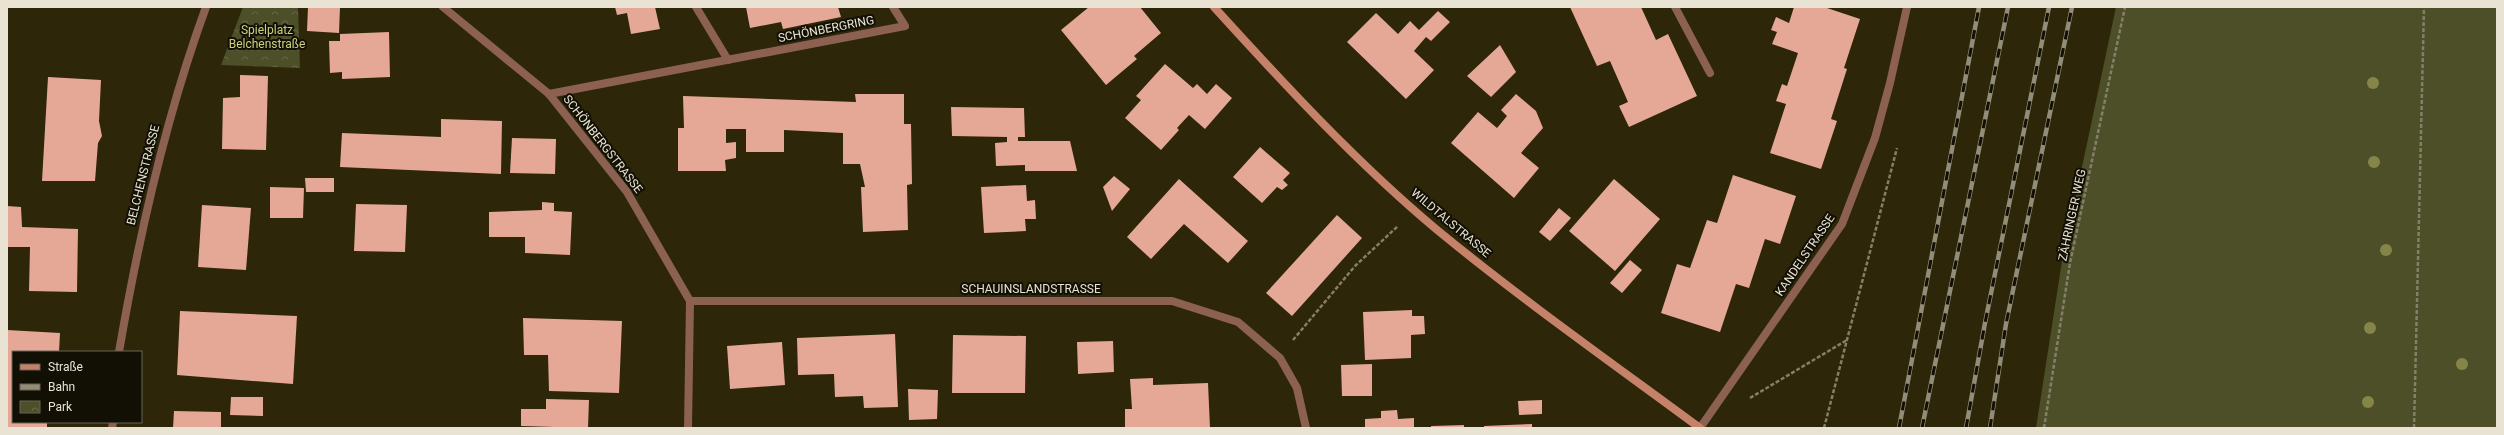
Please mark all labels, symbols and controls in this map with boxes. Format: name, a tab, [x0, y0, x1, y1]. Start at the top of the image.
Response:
street label: SCHÖNBERGRING	[777, 12, 875, 45]
park label: Spielplatz Belchenstraße	[229, 23, 305, 51]
street label: SCHÖNBERGSTRASSE	[560, 91, 647, 196]
street label: BELCHENSTRASSE	[124, 123, 162, 227]
street label: ZÄHRINGER WEG	[2054, 167, 2089, 262]
street label: WILDTALSTRASSE	[1408, 186, 1494, 261]
street label: KANDELSTRASSE	[1772, 211, 1838, 299]
street label: SCHAUINSLANDSTRASSE	[961, 282, 1101, 296]
legend	[12, 351, 142, 423]
text: Straße	[48, 360, 83, 374]
text: Bahn	[48, 380, 75, 394]
text: Park	[48, 400, 73, 414]

